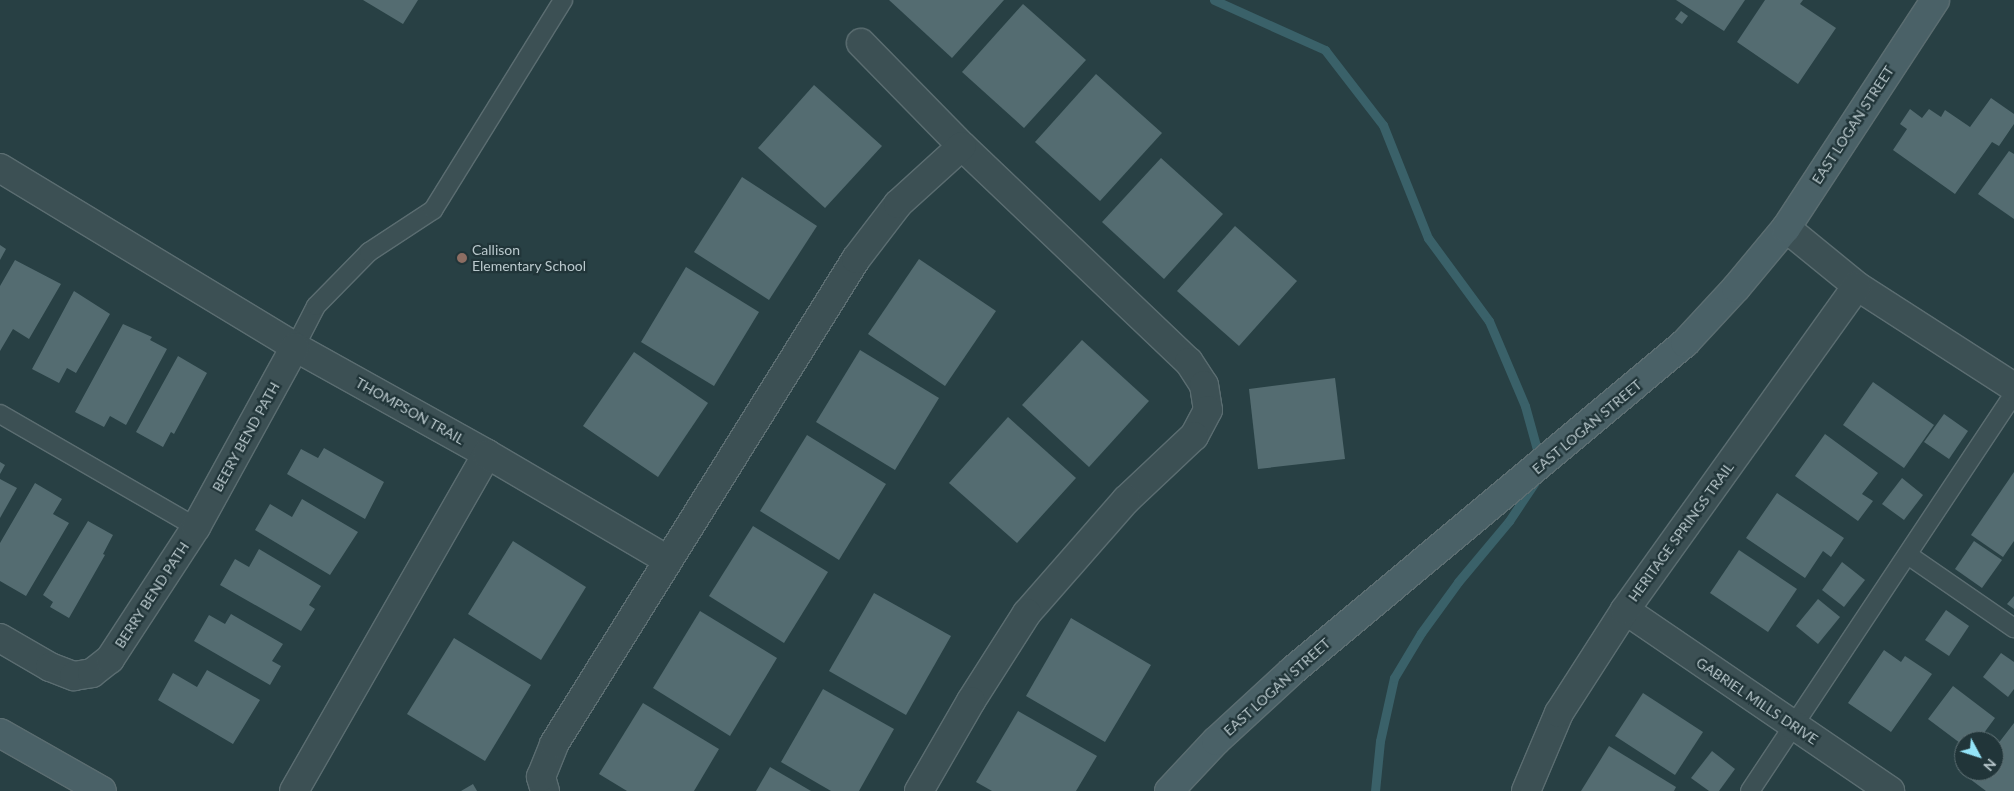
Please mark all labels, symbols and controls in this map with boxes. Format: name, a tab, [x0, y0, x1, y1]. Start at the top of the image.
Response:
street label: EAST LOGAN STREET	[1808, 63, 1898, 187]
place label: Callison Elementary School	[472, 242, 586, 274]
marker: Callison Elementary School	[456, 252, 468, 264]
street label: THOMPSON TRAIL	[352, 374, 468, 448]
street label: EAST LOGAN STREET	[1529, 376, 1645, 478]
street label: BEERY BEND PATH	[209, 379, 283, 495]
street label: HERITAGE SPRINGS TRAIL	[1625, 459, 1737, 605]
street label: BERRY BEND PATH	[111, 539, 193, 651]
street label: EAST LOGAN STREET	[1220, 635, 1334, 739]
street label: GABRIEL MILLS DRIVE	[1693, 654, 1821, 748]
north arrow	[1954, 731, 2004, 781]
text: N	[1980, 756, 2000, 775]

